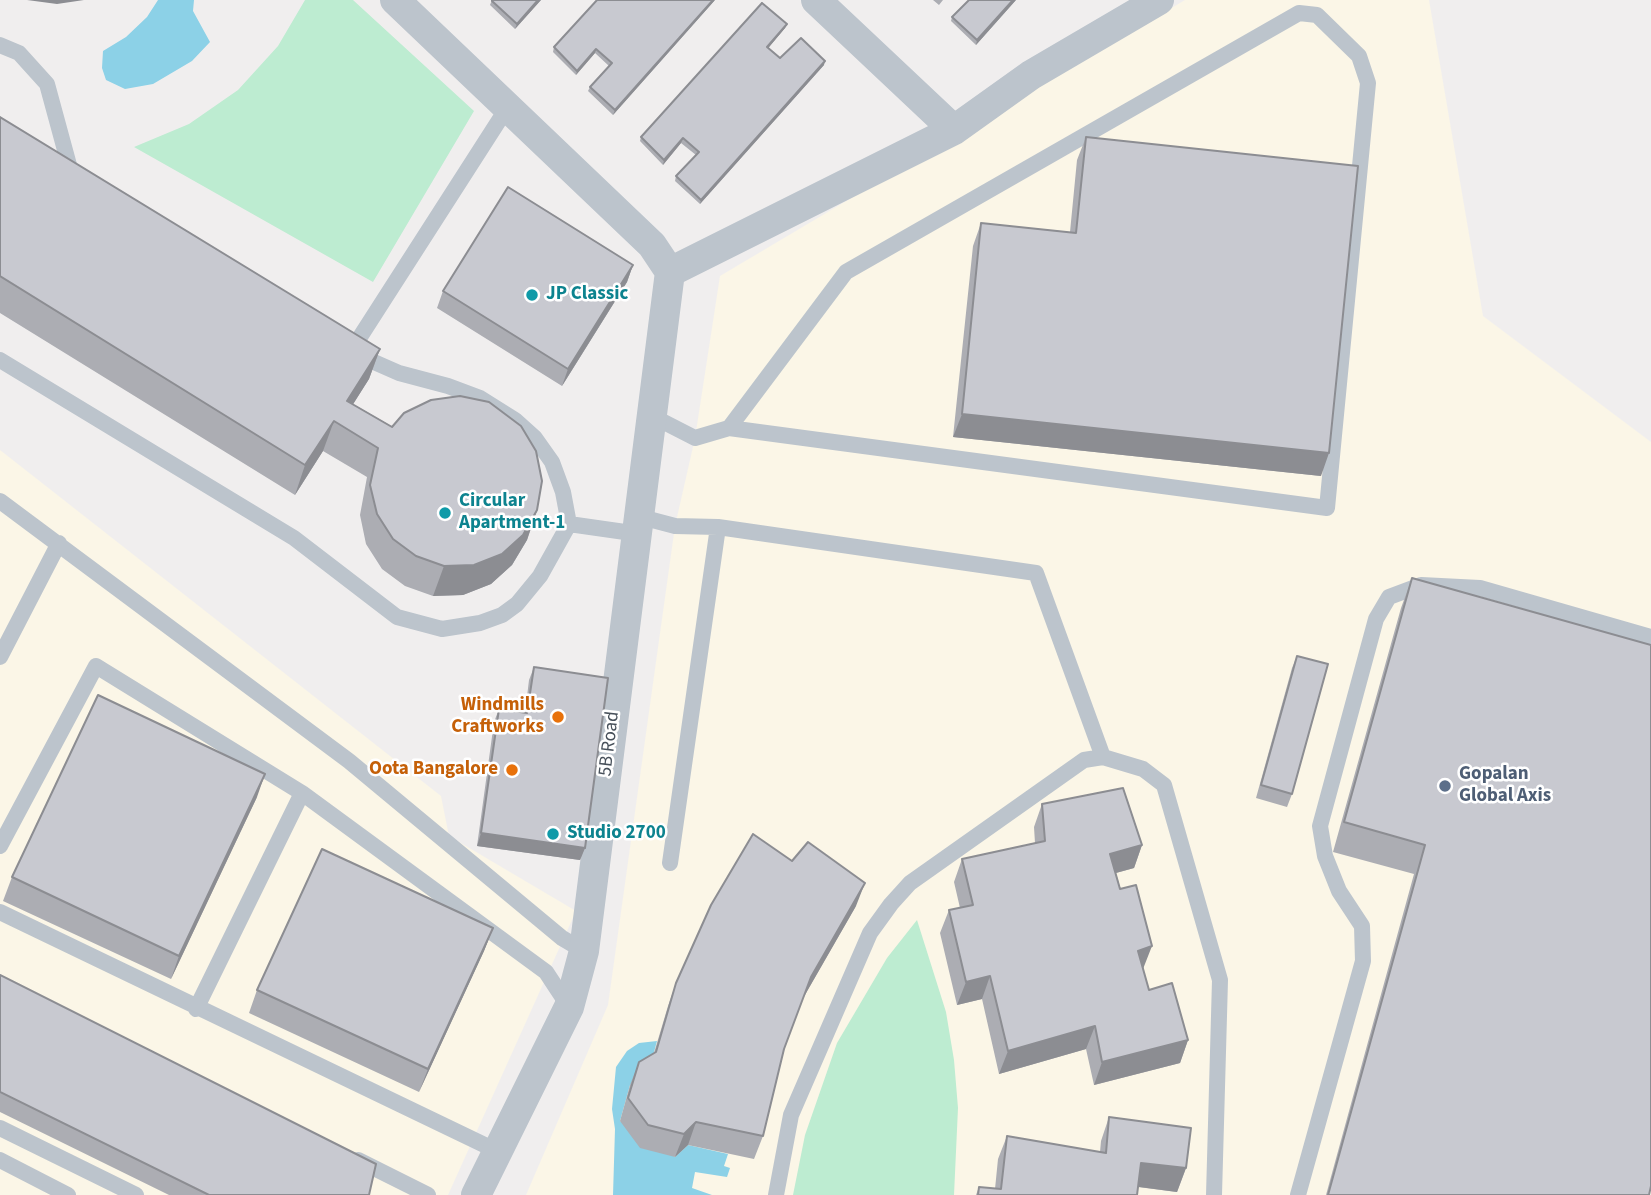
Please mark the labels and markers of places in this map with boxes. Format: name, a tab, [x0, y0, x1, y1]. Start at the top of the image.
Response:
place label: JP Classic	[546, 284, 628, 306]
marker: JP Classic	[524, 287, 540, 303]
place label: Circular Apartment-1	[459, 491, 565, 535]
marker: Circular Apartment-1	[437, 505, 453, 521]
place label: Windmills Craftworks	[451, 695, 544, 739]
marker: Windmills Craftworks	[550, 709, 566, 725]
place label: Oota Bangalore	[369, 759, 498, 781]
marker: Oota Bangalore	[504, 762, 520, 778]
place label: Gopalan Global Axis	[1459, 764, 1551, 808]
marker: Gopalan Global Axis	[1437, 778, 1453, 794]
place label: Studio 2700	[567, 823, 666, 845]
marker: Studio 2700	[545, 826, 561, 842]

